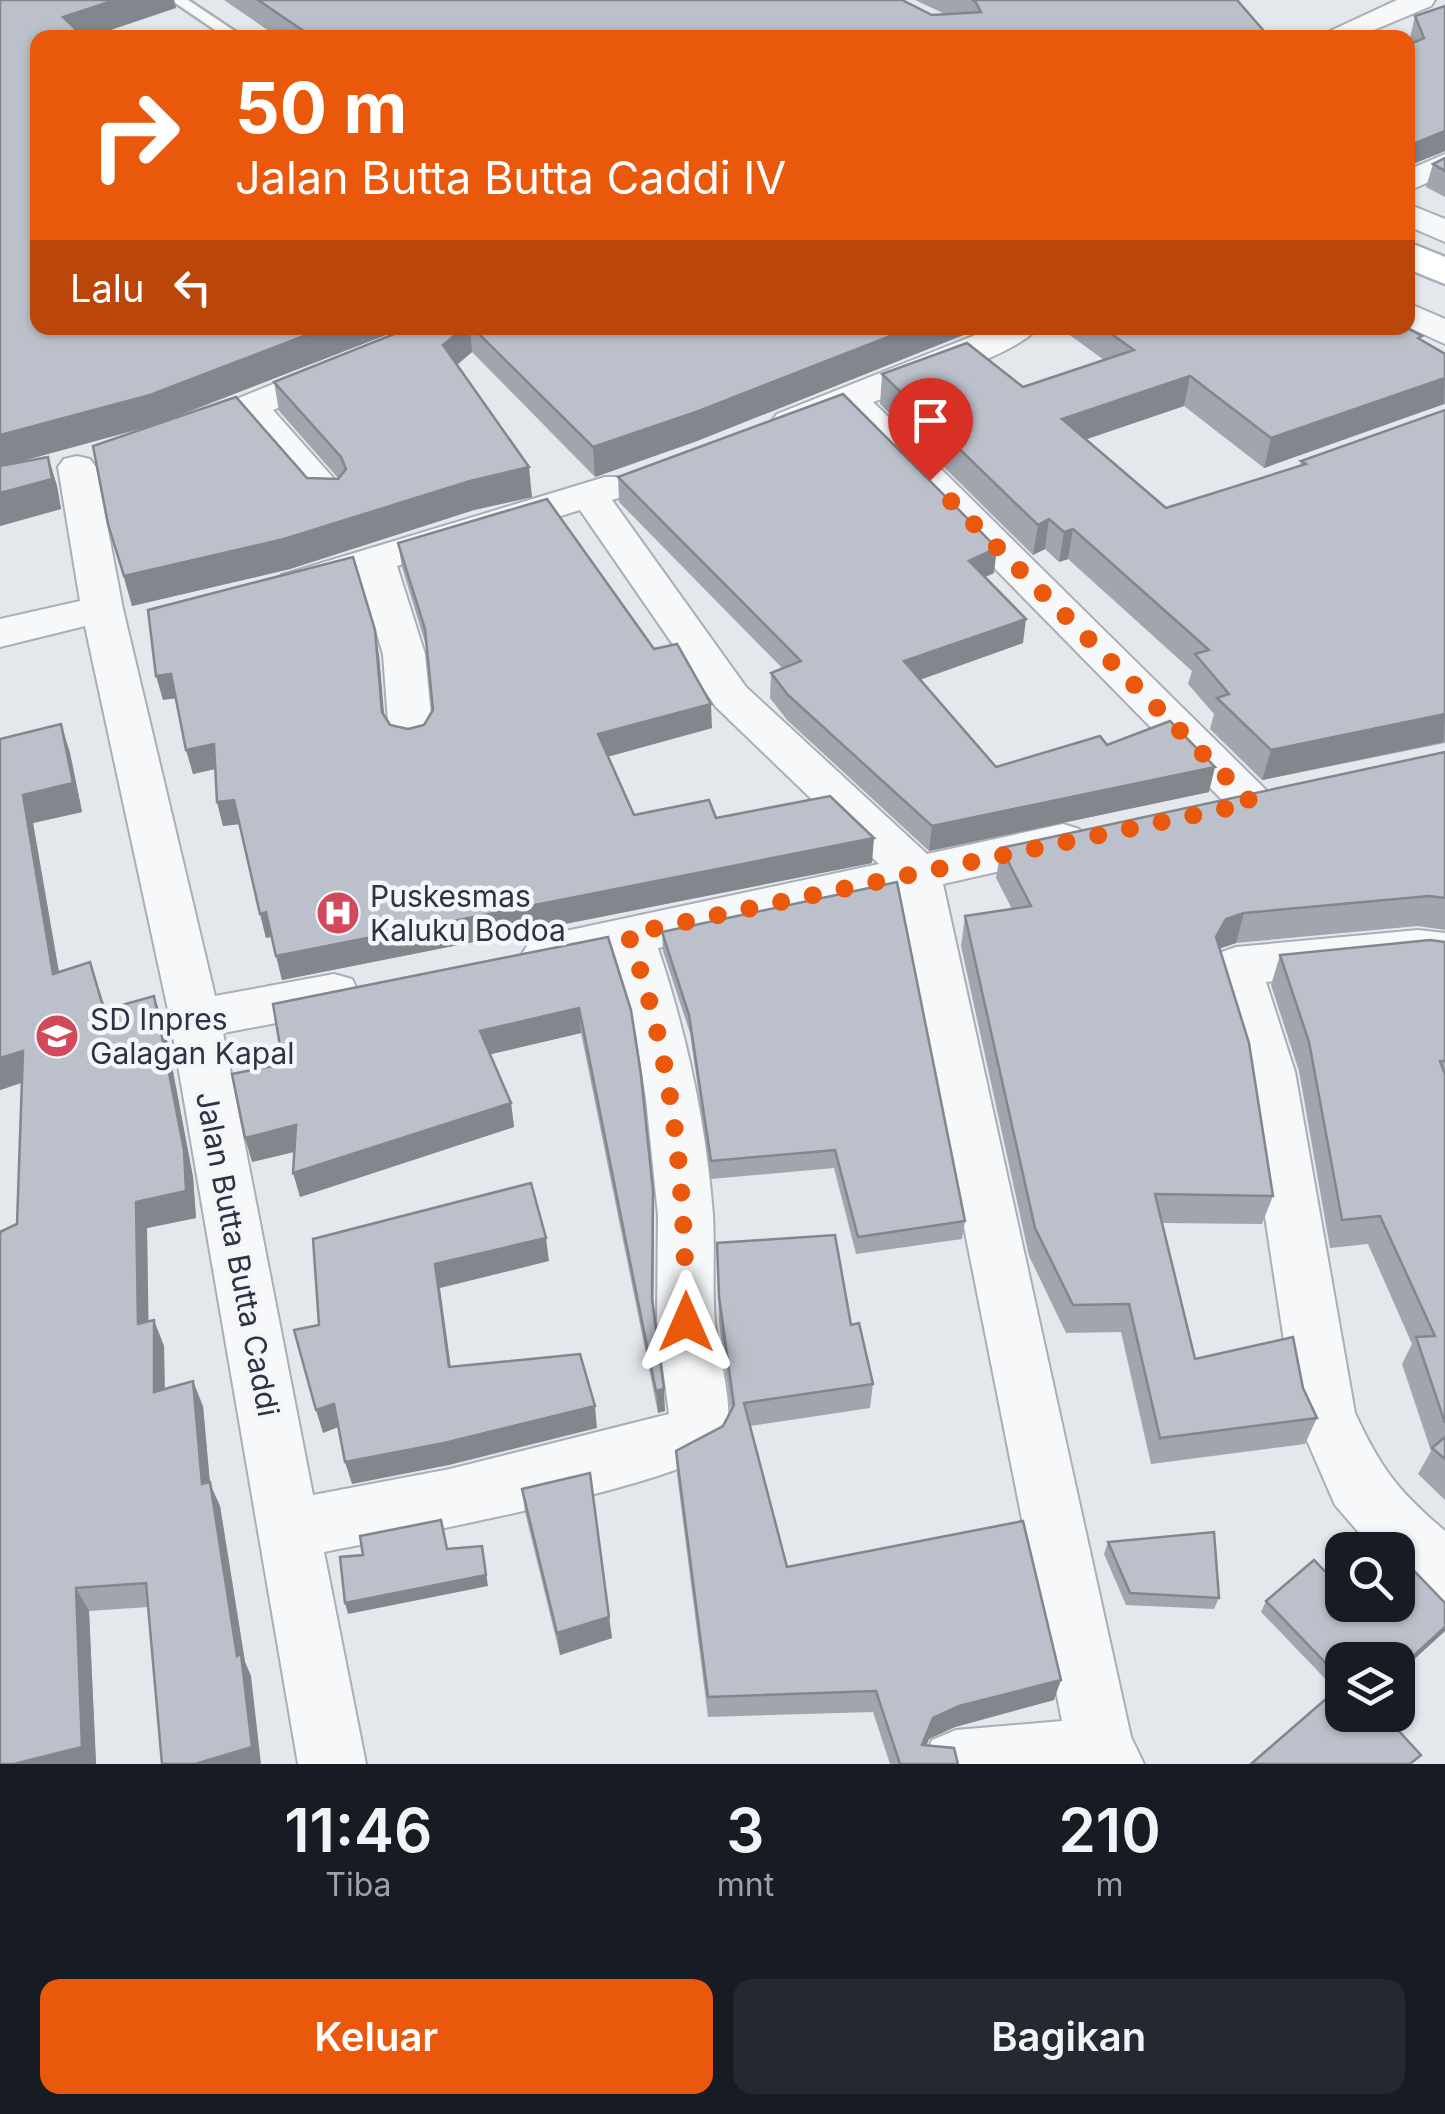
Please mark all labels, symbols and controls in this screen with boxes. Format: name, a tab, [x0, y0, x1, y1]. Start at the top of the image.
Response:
text: 50 m	[235, 65, 407, 150]
icon: right	[70, 70, 200, 200]
text: Jalan Butta Butta Caddi IV	[235, 150, 786, 205]
icon: left	[165, 260, 220, 315]
text: Lalu	[70, 265, 145, 311]
pin	[888, 378, 973, 481]
icon: arrive	[903, 393, 958, 448]
place label: Puskesmas Kaluku Bodoa	[370, 878, 566, 948]
hospital icon: Puskesmas Kaluku Bodoa	[315, 890, 361, 936]
place label: SD Inpres Galagan Kapal	[90, 1001, 295, 1071]
school or university icon: SD Inpres Galagan Kapal	[34, 1013, 80, 1059]
street label: Jalan Butta Butta Caddi	[189, 1088, 287, 1420]
position arrow	[634, 1270, 738, 1374]
map controls	[1325, 1532, 1415, 1732]
button: search	[1325, 1532, 1415, 1622]
button: layers	[1325, 1642, 1415, 1732]
text: 11:46	[284, 1794, 432, 1866]
text: 3	[726, 1794, 765, 1866]
text: 210	[1058, 1794, 1161, 1866]
text: Tiba	[325, 1865, 392, 1904]
text: mnt	[717, 1865, 774, 1904]
text: m	[1096, 1865, 1124, 1904]
button: Keluar	[40, 1979, 713, 2094]
button: Bagikan	[733, 1979, 1405, 2094]

